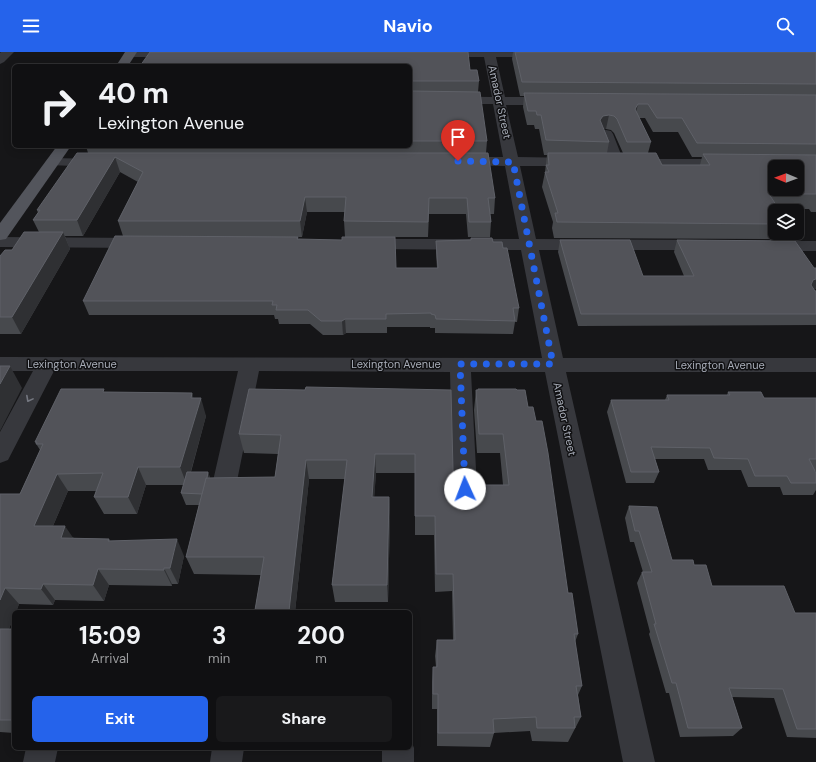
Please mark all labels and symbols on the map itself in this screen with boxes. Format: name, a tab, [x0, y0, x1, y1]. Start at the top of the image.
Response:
street label: Amador Street	[485, 64, 515, 140]
pin	[441, 120, 475, 161]
north arrow	[768, 160, 804, 196]
street label: Lexington Avenue	[27, 357, 117, 371]
street label: Lexington Avenue	[351, 357, 441, 371]
street label: Lexington Avenue	[675, 358, 765, 372]
street label: Amador Street	[550, 381, 580, 457]
one-way arrow	[27, 395, 34, 402]
position arrow	[444, 468, 486, 510]

